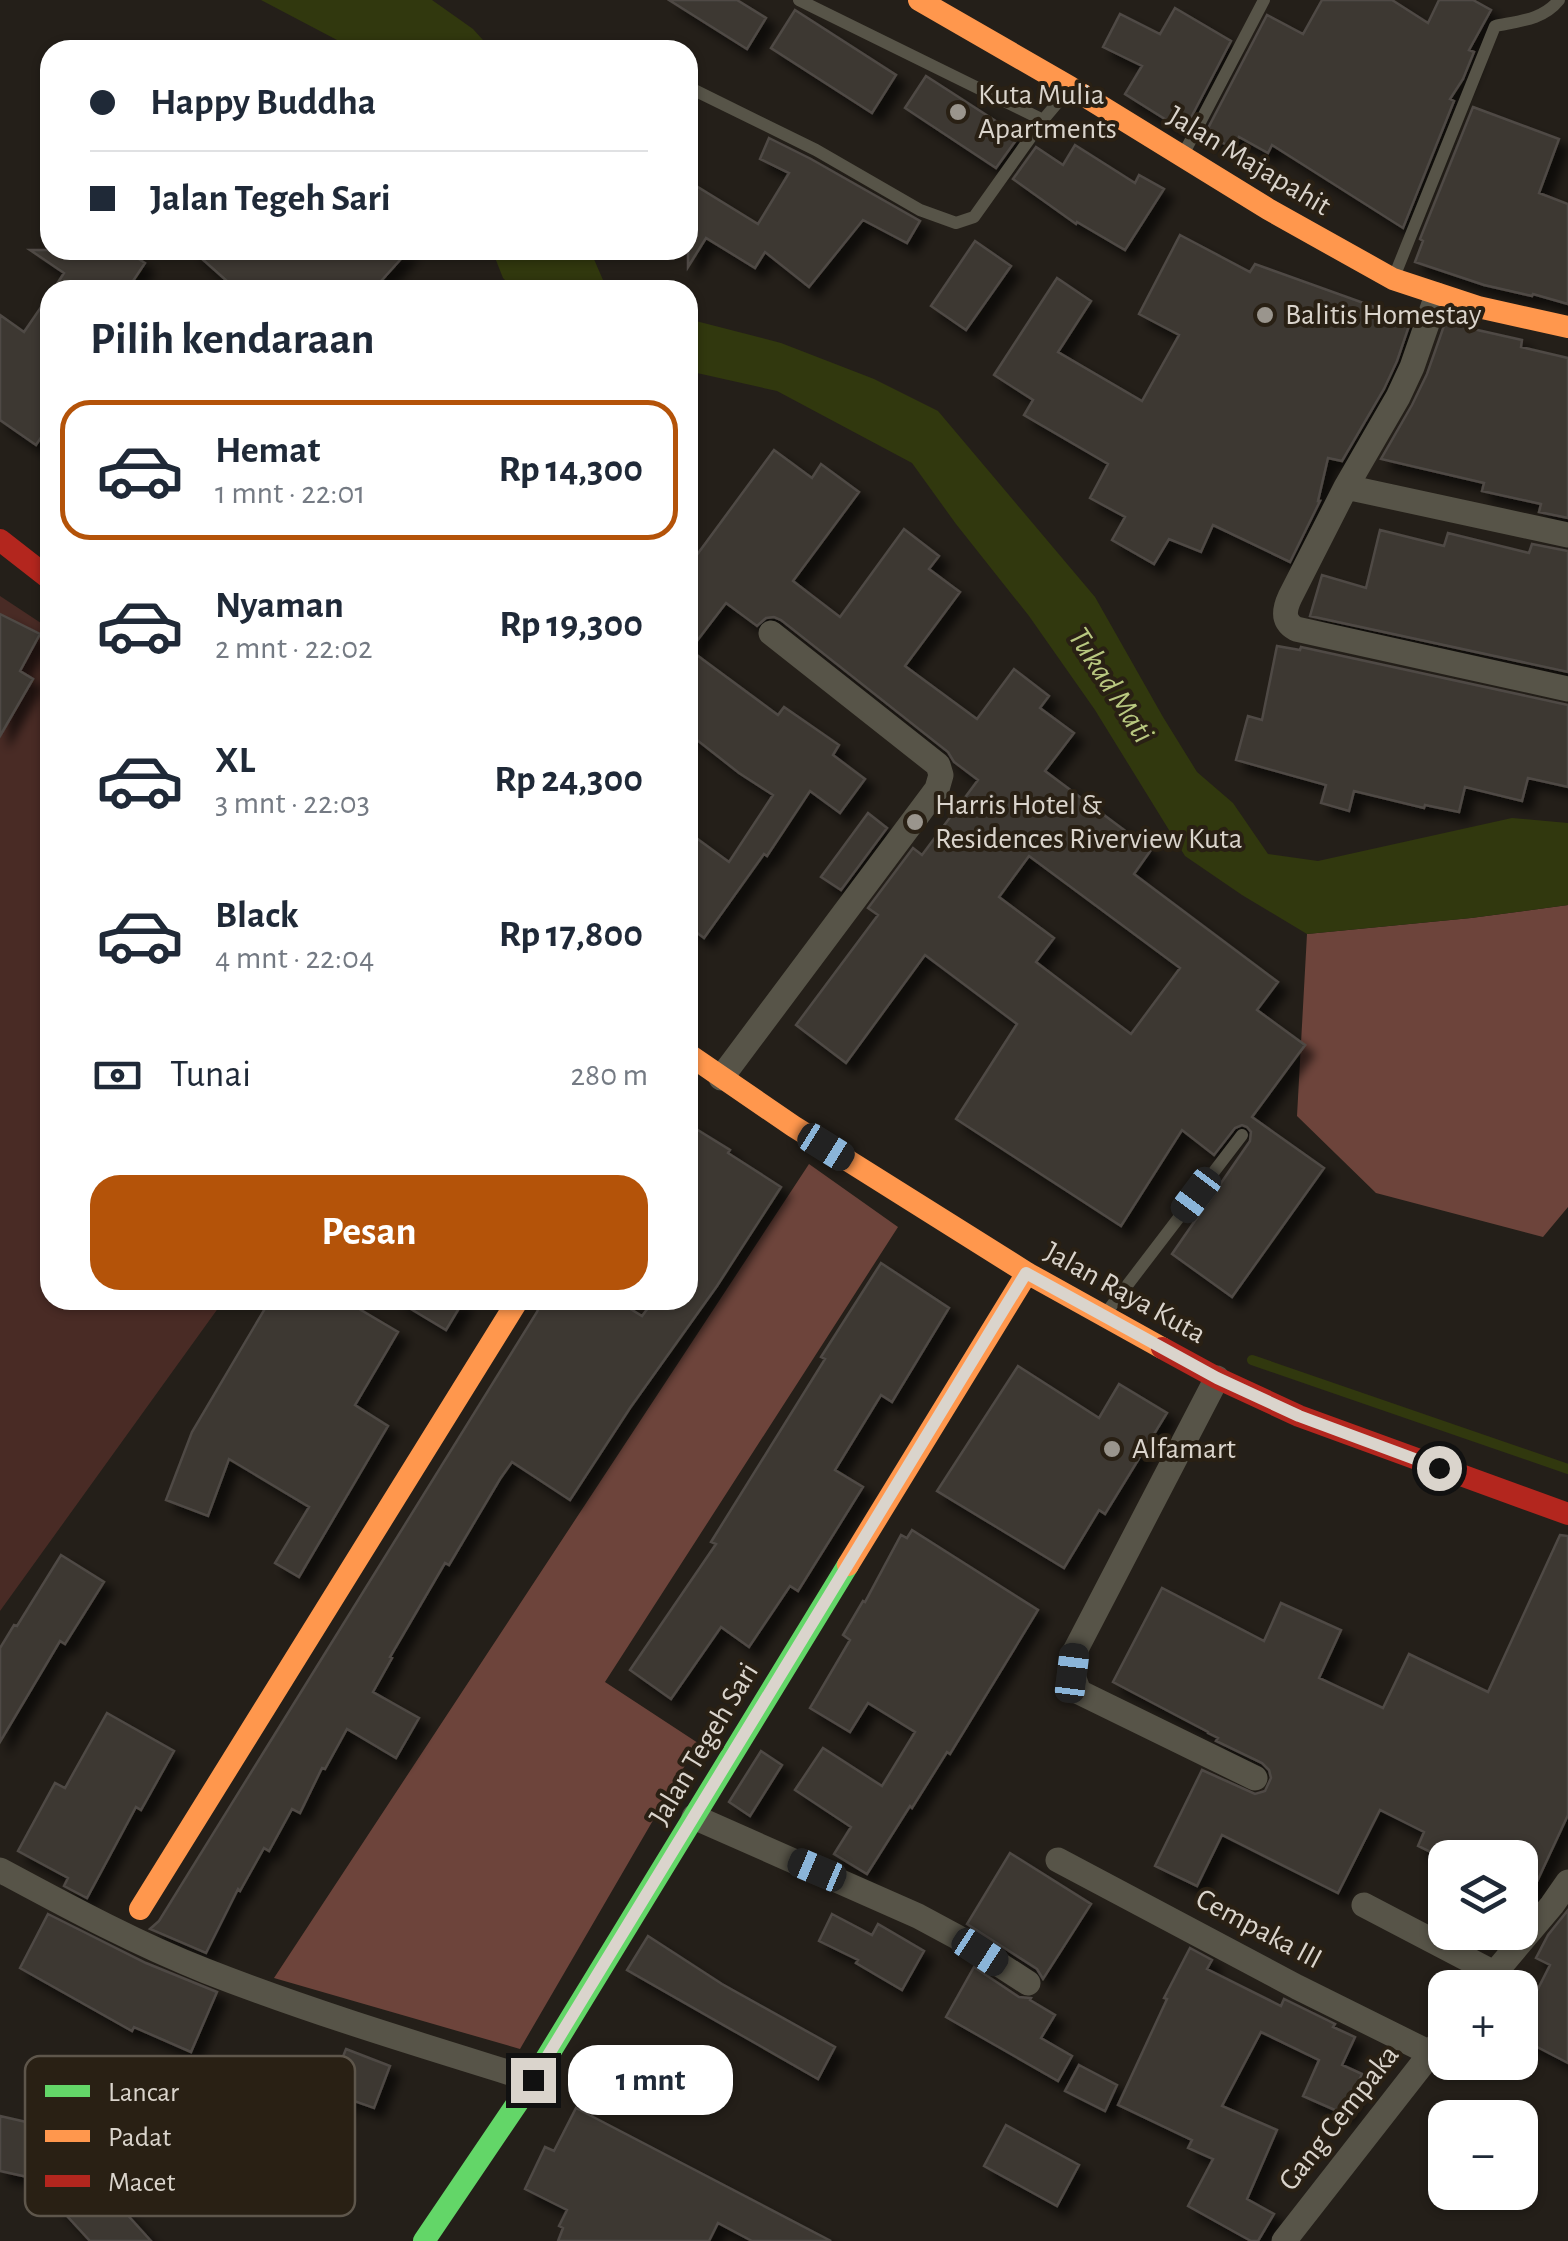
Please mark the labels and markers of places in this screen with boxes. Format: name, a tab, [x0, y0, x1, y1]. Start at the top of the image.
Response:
place label: Kuta Mulia Apartments	[978, 80, 1117, 144]
marker: Kuta Mulia Apartments	[947, 101, 969, 123]
place label: Balitis Homestay	[1285, 300, 1482, 330]
marker: Balitis Homestay	[1254, 304, 1276, 326]
place label: Harris Hotel & Residences Riverview Kuta	[935, 790, 1243, 854]
marker: Harris Hotel & Residences Riverview Kuta	[904, 811, 926, 833]
place label: Alfamart	[1132, 1434, 1236, 1464]
marker: Alfamart	[1101, 1438, 1123, 1460]

